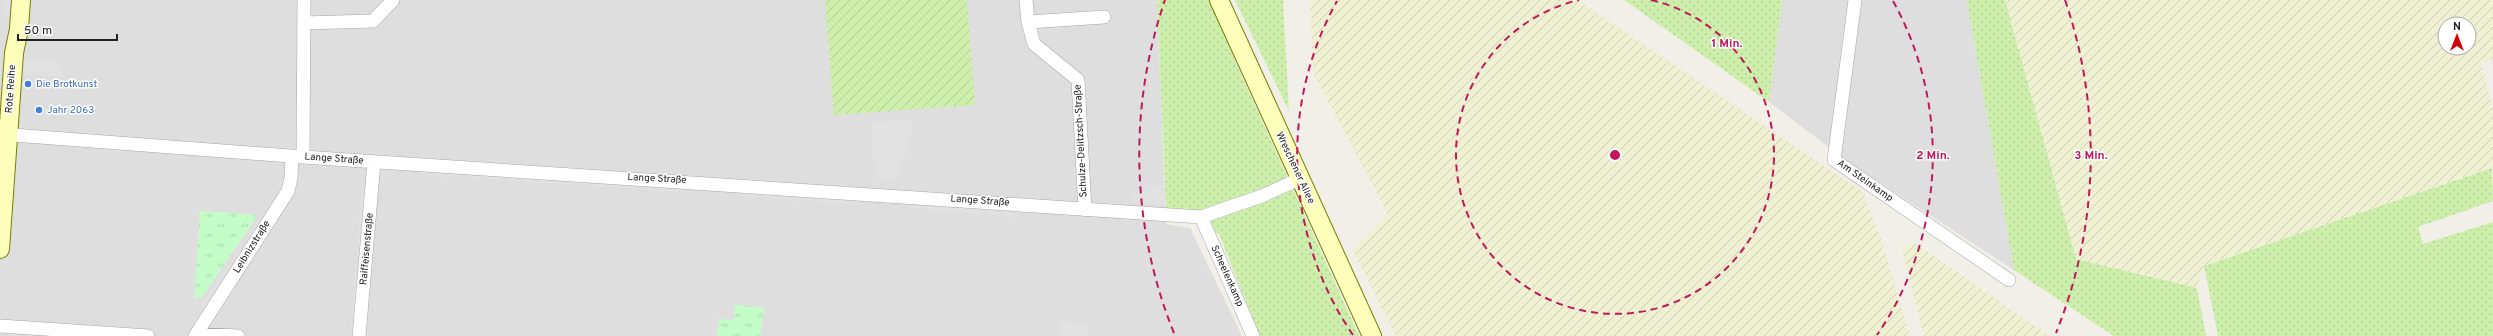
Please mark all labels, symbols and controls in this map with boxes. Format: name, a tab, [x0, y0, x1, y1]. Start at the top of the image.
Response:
scale bar	[18, 16, 117, 42]
north arrow	[2437, 16, 2477, 56]
text: N	[2453, 20, 2461, 34]
text: 50 m	[24, 23, 52, 39]
text: 1 Min.	[1711, 36, 1743, 52]
street label: Rote Reihe	[3, 64, 19, 114]
place label: Die Brotkunst	[36, 78, 97, 91]
marker: Die Brotkunst	[23, 79, 33, 89]
street label: Schulze-Delitzsch-Straße	[1072, 84, 1090, 198]
place label: Jahr 2063	[47, 104, 94, 117]
marker: Jahr 2063	[34, 105, 44, 115]
street label: Wreschener Allee	[1273, 130, 1317, 206]
centre of rings	[1608, 148, 1622, 162]
text: 2 Min.	[1916, 148, 1950, 164]
text: 3 Min.	[2074, 148, 2108, 164]
street label: Lange Straße	[304, 150, 364, 168]
street label: Am Steinkamp	[1834, 157, 1896, 205]
street label: Lange Straße	[627, 171, 687, 187]
street label: Lange Straße	[950, 192, 1010, 210]
street label: Raiffeisenstraße	[357, 212, 377, 286]
street label: Leibnizstraße	[231, 218, 273, 276]
street label: Scheelenkamp	[1208, 243, 1246, 309]

